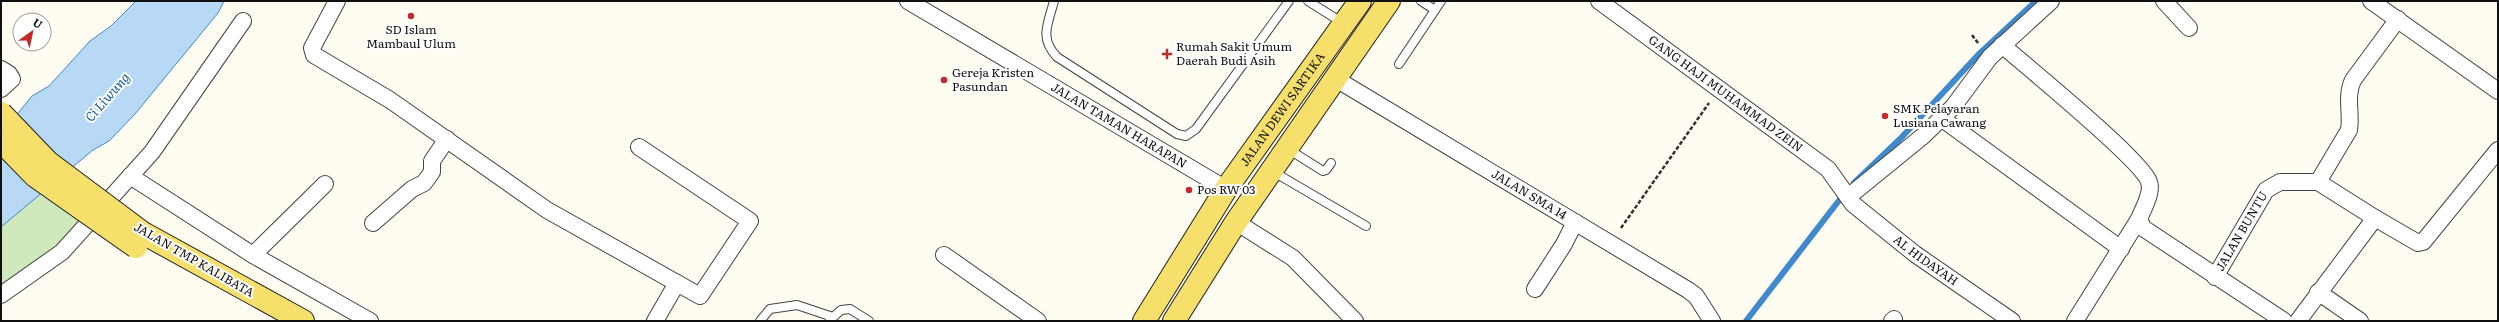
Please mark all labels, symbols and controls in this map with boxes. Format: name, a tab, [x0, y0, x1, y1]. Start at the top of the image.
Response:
marker: SD Islam Mambaul Ulum	[406, 11, 416, 21]
north arrow	[12, 12, 52, 52]
text: U	[30, 14, 46, 32]
place label: SD Islam Mambaul Ulum	[366, 20, 456, 52]
street label: GANG HAJI MUHAMMAD ZEIN	[1645, 30, 1807, 156]
place label: Rumah Sakit Umum Daerah Budi Asih	[1176, 37, 1292, 69]
marker: Rumah Sakit Umum Daerah Budi Asih	[1161, 48, 1173, 60]
street label: JALAN DEWI SARTIKA	[1235, 48, 1329, 170]
place label: Gereja Kristen Pasundan	[952, 63, 1034, 95]
water label: Ci Liwung	[80, 68, 133, 125]
marker: Gereja Kristen Pasundan	[939, 75, 949, 85]
street label: JALAN TAMAN HARAPAN	[1048, 78, 1191, 172]
place label: SMK Pelayaran Lusiana Cawang	[1893, 99, 1986, 131]
marker: SMK Pelayaran Lusiana Cawang	[1880, 111, 1890, 121]
street label: JALAN SMA 14	[1488, 164, 1571, 224]
place label: Pos RW 03	[1197, 180, 1256, 198]
marker: Pos RW 03	[1184, 185, 1194, 195]
street label: JALAN BUNTU	[2210, 187, 2272, 274]
street label: JALAN TMP KALIBATA	[131, 217, 258, 301]
street label: AL HIDAYAH	[1890, 230, 1962, 289]

